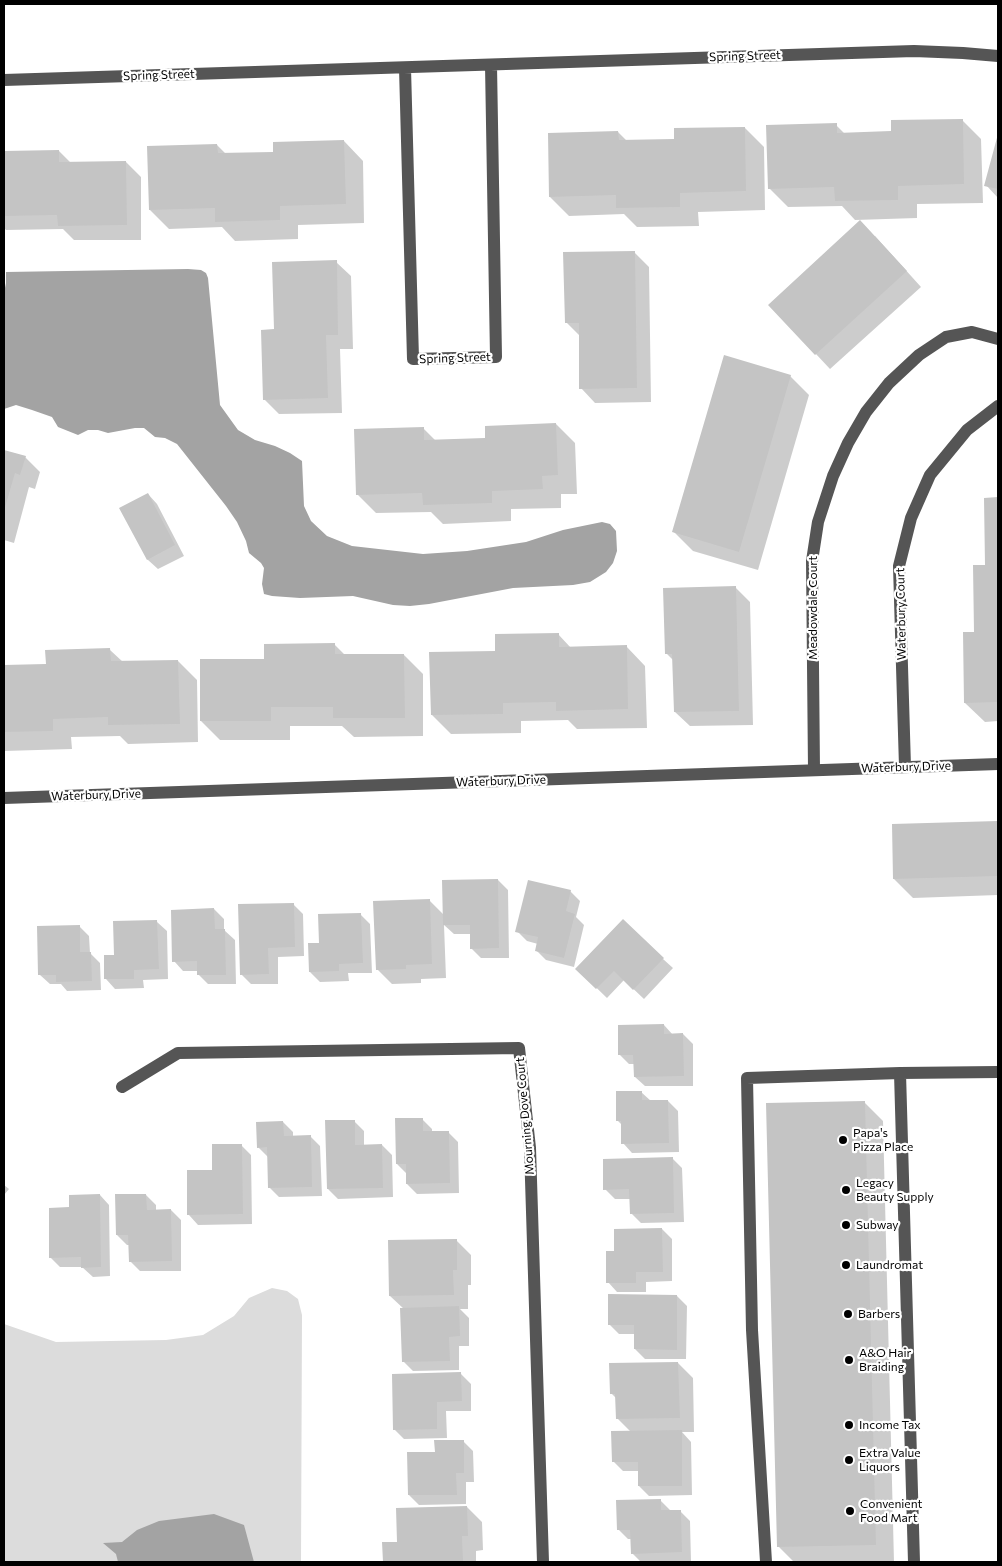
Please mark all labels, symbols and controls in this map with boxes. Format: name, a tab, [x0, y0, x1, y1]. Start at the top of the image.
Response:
street label: Spring Street	[709, 48, 781, 64]
street label: Spring Street	[123, 67, 195, 83]
street label: Spring Street	[419, 350, 491, 366]
street label: Meadowdale Court	[806, 556, 820, 660]
street label: Waterbury Court	[893, 568, 909, 660]
street label: Waterbury Drive	[861, 758, 951, 776]
street label: Waterbury Drive	[456, 772, 546, 790]
street label: Waterbury Drive	[51, 786, 141, 804]
street label: Mourning Dove Court	[513, 1057, 537, 1175]
place label: Papa's Pizza Place	[853, 1126, 913, 1154]
marker: Papa's Pizza Place	[837, 1134, 849, 1146]
place label: Legacy Beauty Supply	[856, 1176, 934, 1204]
marker: Legacy Beauty Supply	[840, 1184, 852, 1196]
place label: Subway	[856, 1218, 899, 1232]
marker: Subway	[840, 1219, 852, 1231]
place label: Laundromat	[856, 1258, 923, 1272]
marker: Laundromat	[840, 1259, 852, 1271]
place label: Barbers	[858, 1307, 900, 1321]
marker: Barbers	[842, 1308, 854, 1320]
place label: A&O Hair Braiding	[859, 1346, 911, 1374]
marker: A&O Hair Braiding	[843, 1354, 855, 1366]
place label: Income Tax	[859, 1418, 921, 1432]
marker: Income Tax	[843, 1419, 855, 1431]
place label: Extra Value Liquors	[859, 1446, 921, 1474]
marker: Extra Value Liquors	[843, 1454, 855, 1466]
place label: Convenient Food Mart	[860, 1497, 922, 1525]
marker: Convenient Food Mart	[844, 1505, 856, 1517]

